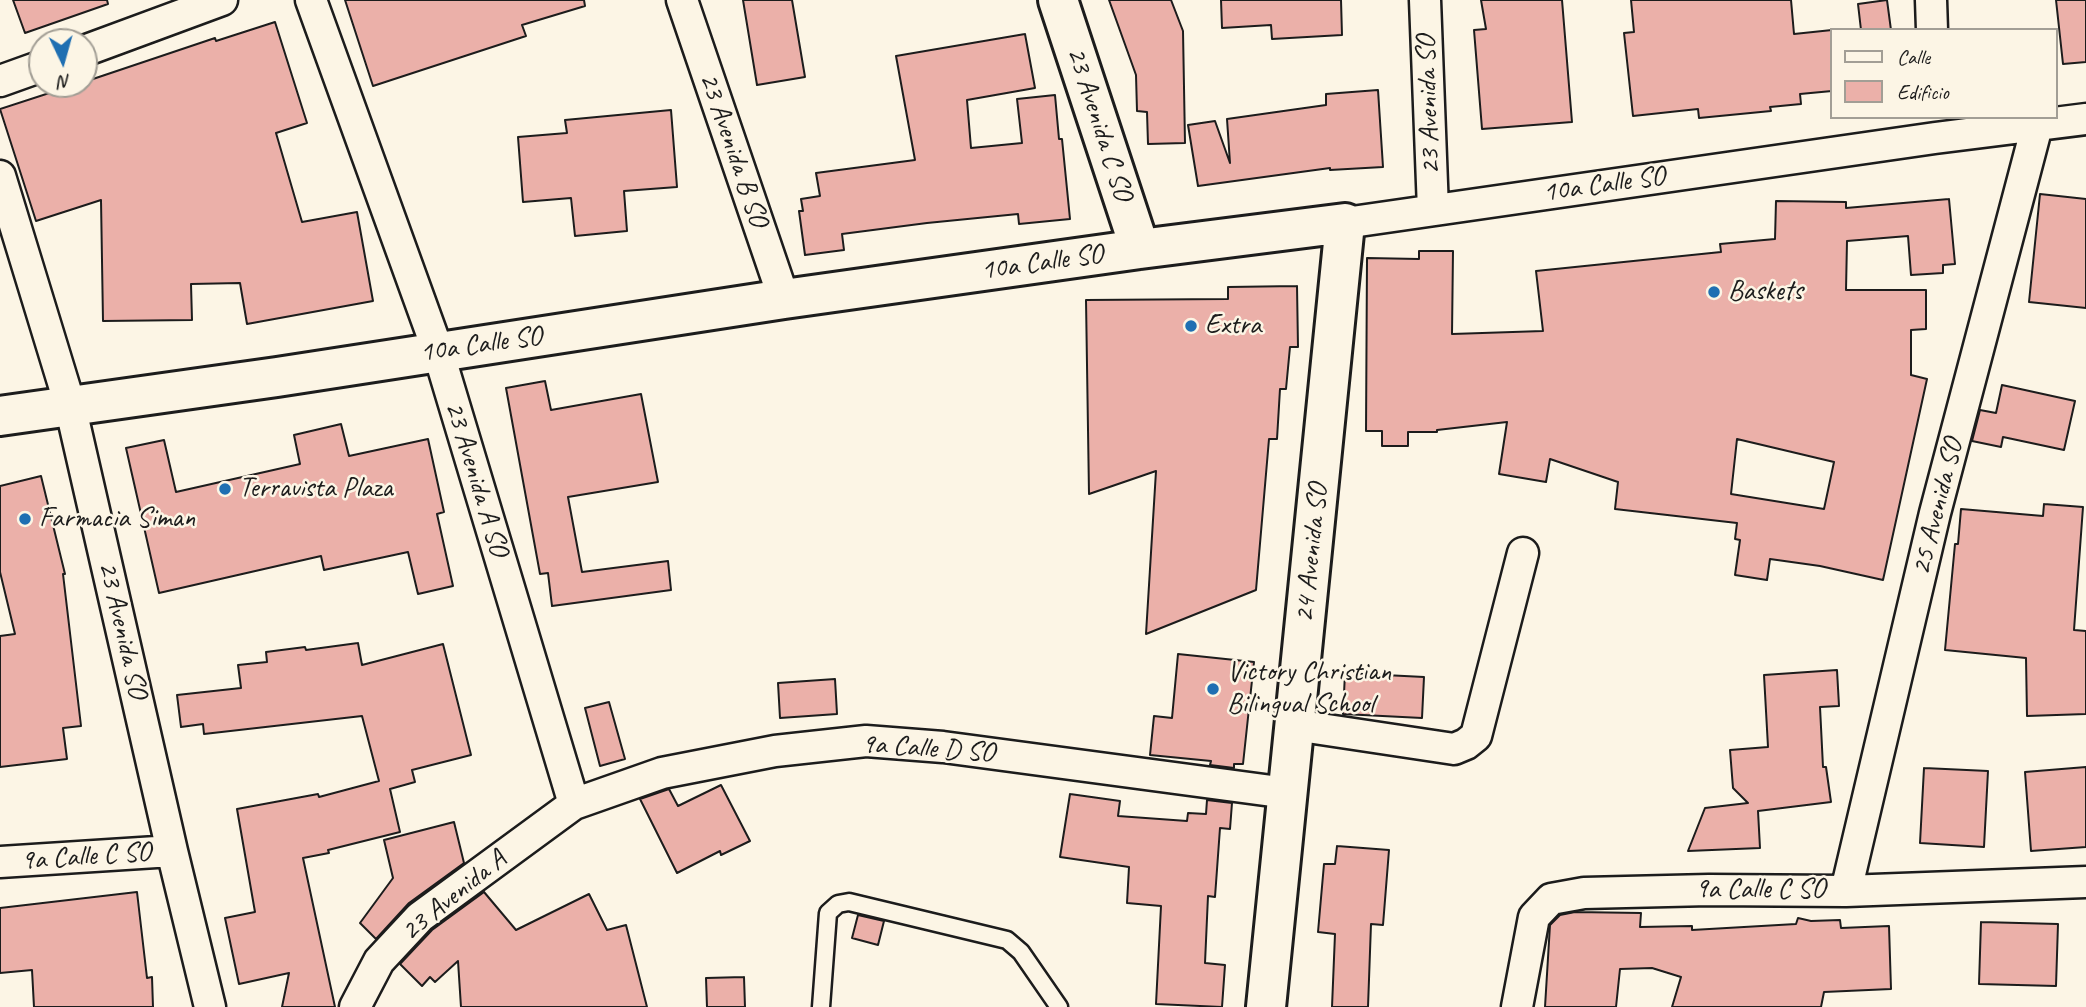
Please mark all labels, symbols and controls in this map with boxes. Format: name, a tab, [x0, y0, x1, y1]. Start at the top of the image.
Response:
north arrow	[28, 28, 98, 98]
legend	[1830, 28, 2058, 119]
street label: 23 Avenida SO	[1410, 35, 1448, 175]
street label: 23 Avenida C SO	[1058, 43, 1140, 205]
text: Calle	[1897, 44, 1930, 70]
text: N	[58, 69, 72, 94]
street label: 23 Avenida B SO	[691, 69, 775, 231]
text: Edificio	[1897, 79, 1949, 105]
street label: 10a Calle SO	[1541, 160, 1667, 210]
street label: 10a Calle SO	[979, 238, 1105, 288]
place label: Baskets	[1728, 275, 1802, 309]
marker: Baskets	[1706, 284, 1722, 300]
place label: Extra	[1205, 309, 1261, 343]
marker: Extra	[1183, 318, 1199, 334]
street label: 10a Calle SO	[418, 320, 544, 370]
street label: 23 Avenida A SO	[437, 398, 515, 560]
street label: 25 Avenida SO	[1905, 435, 1971, 579]
place label: Terravista Plaza	[239, 472, 392, 506]
marker: Terravista Plaza	[217, 481, 233, 497]
street label: 24 Avenida SO	[1288, 482, 1336, 624]
place label: Farmacia Siman	[39, 502, 195, 536]
marker: Farmacia Siman	[17, 511, 33, 527]
street label: 23 Avenida SO	[90, 558, 154, 702]
place label: Victory Christian Bilingual School	[1227, 656, 1391, 722]
marker: Victory Christian Bilingual School	[1205, 681, 1221, 697]
street label: 9a Calle D SO	[860, 728, 996, 770]
street label: 9a Calle C SO	[20, 836, 152, 878]
street label: 23 Avenida A	[395, 843, 513, 949]
street label: 9a Calle C SO	[1695, 873, 1825, 907]

